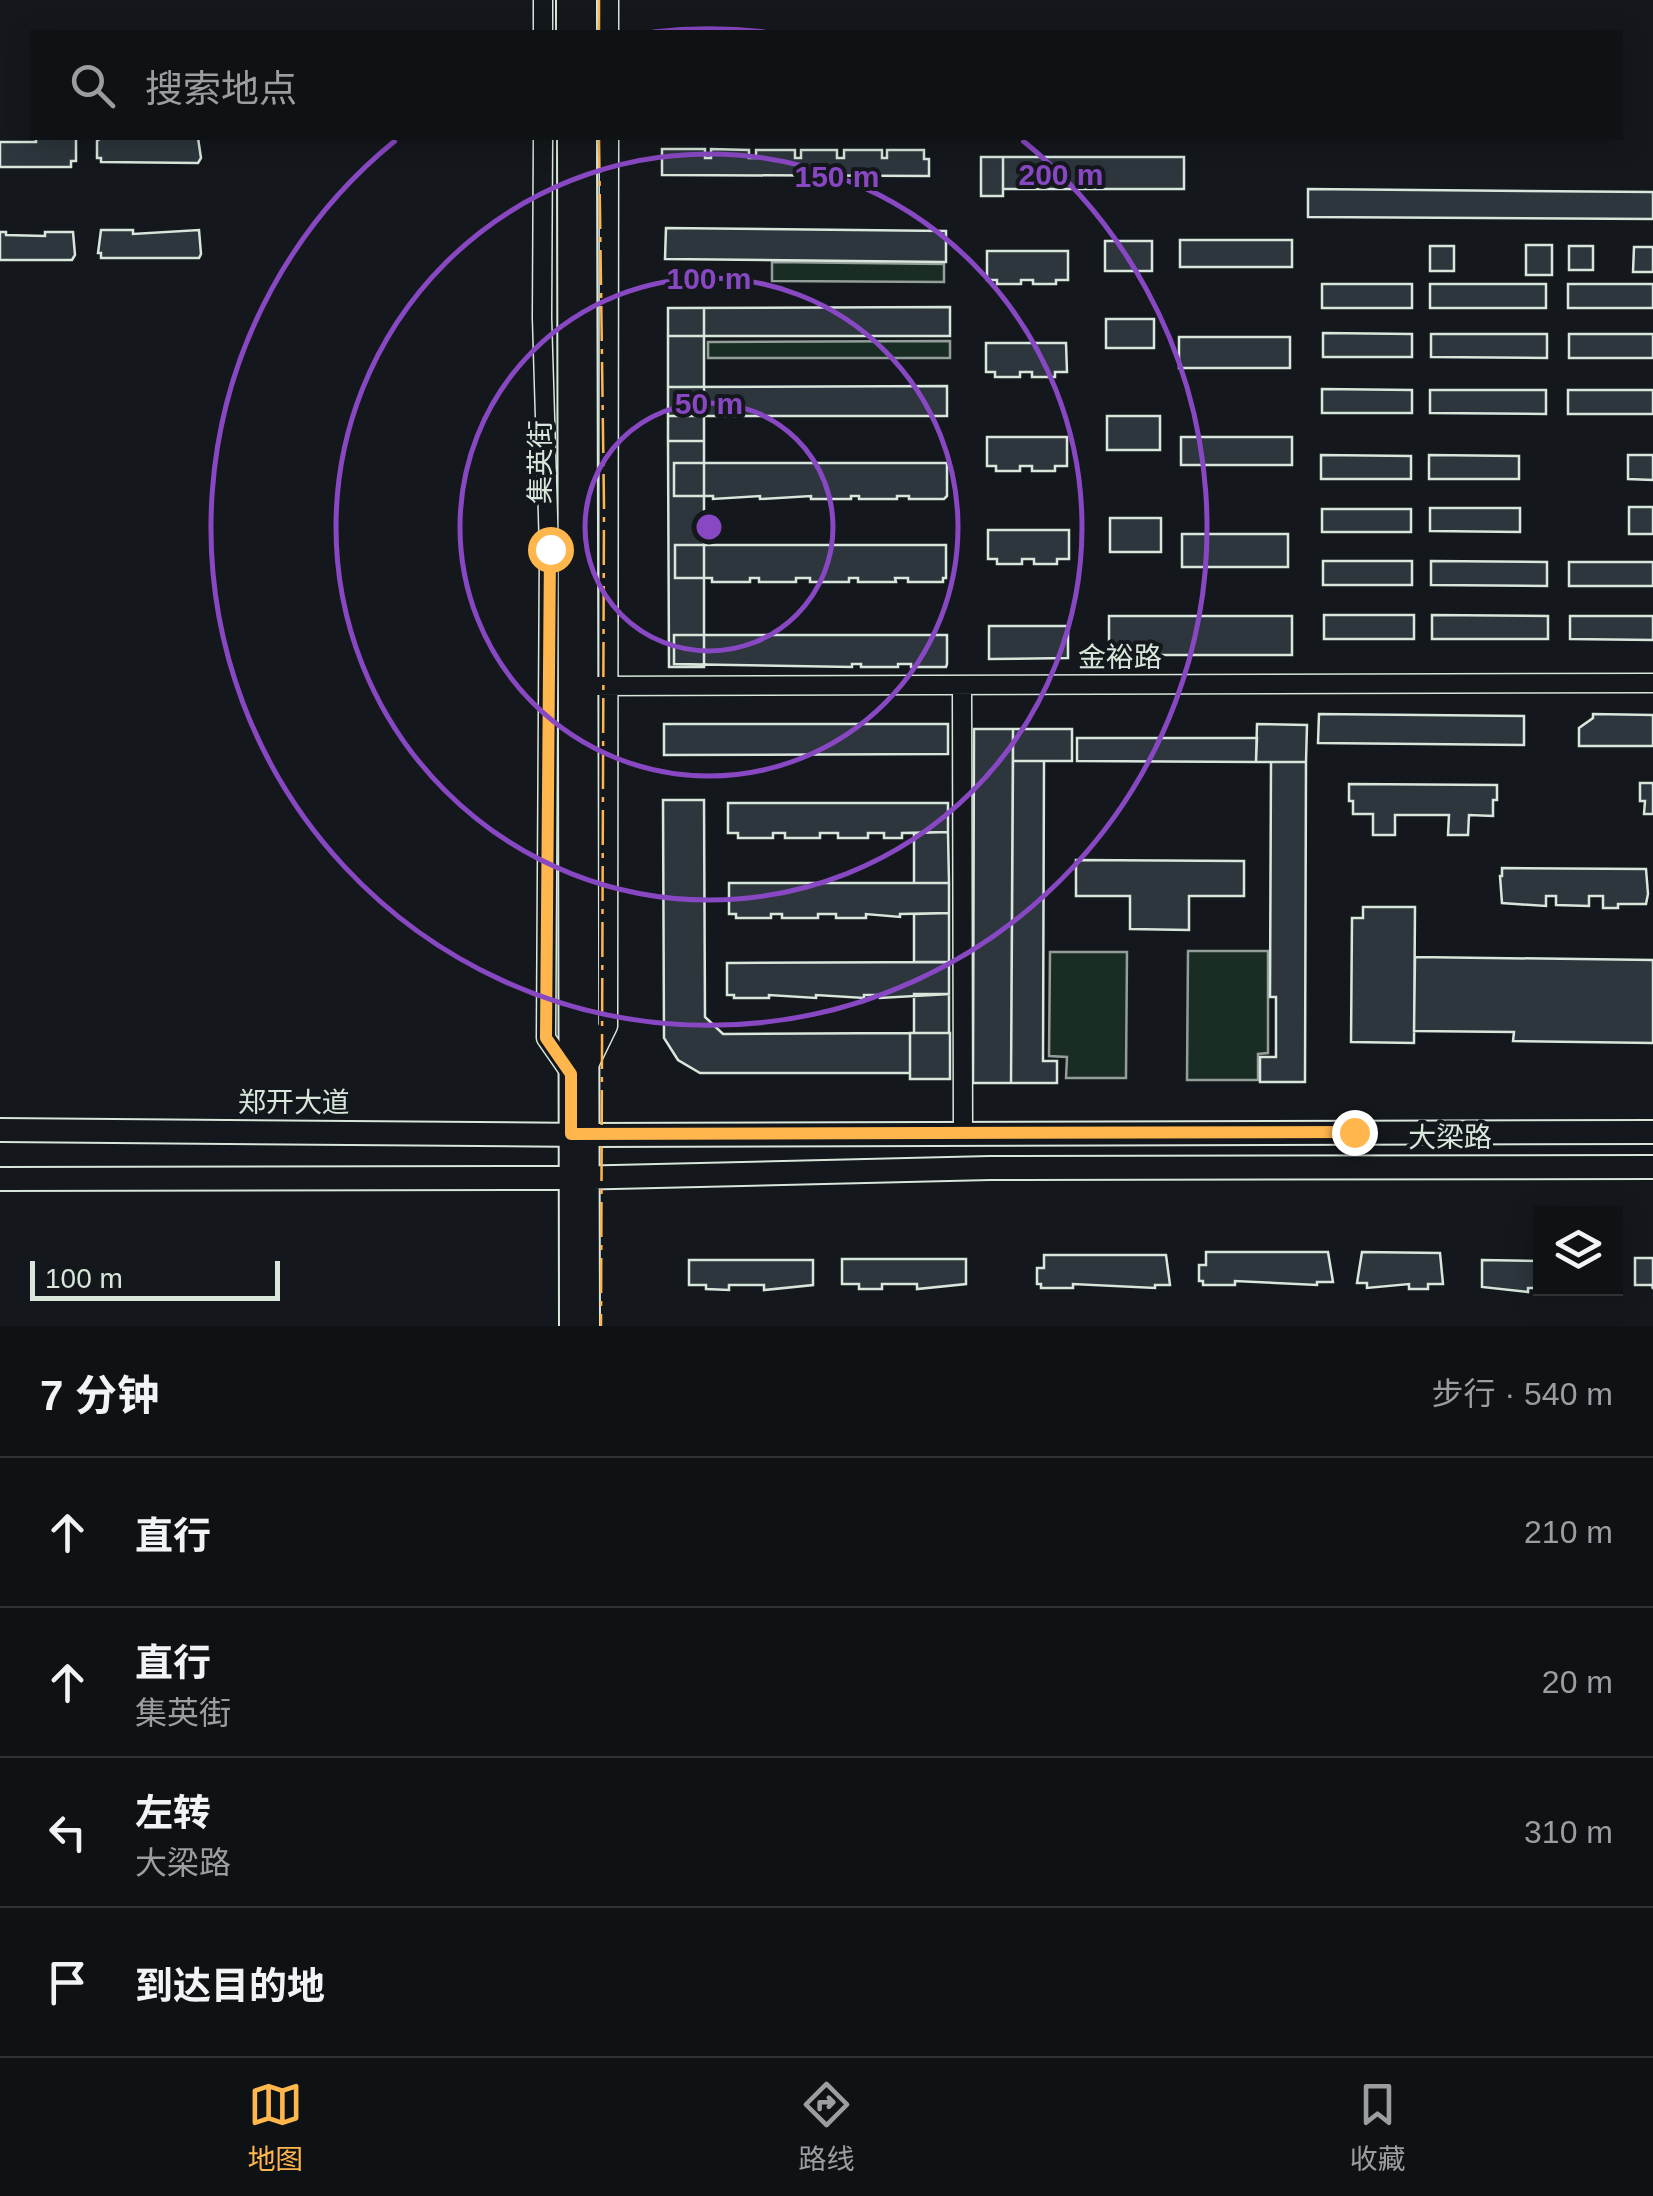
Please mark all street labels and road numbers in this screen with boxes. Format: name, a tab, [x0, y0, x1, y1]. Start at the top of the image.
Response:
street label: 集英街	[525, 420, 556, 504]
street label: 金裕路	[1078, 642, 1162, 673]
street label: 郑开大道	[238, 1087, 350, 1118]
street label: 大梁路	[1408, 1122, 1492, 1153]

